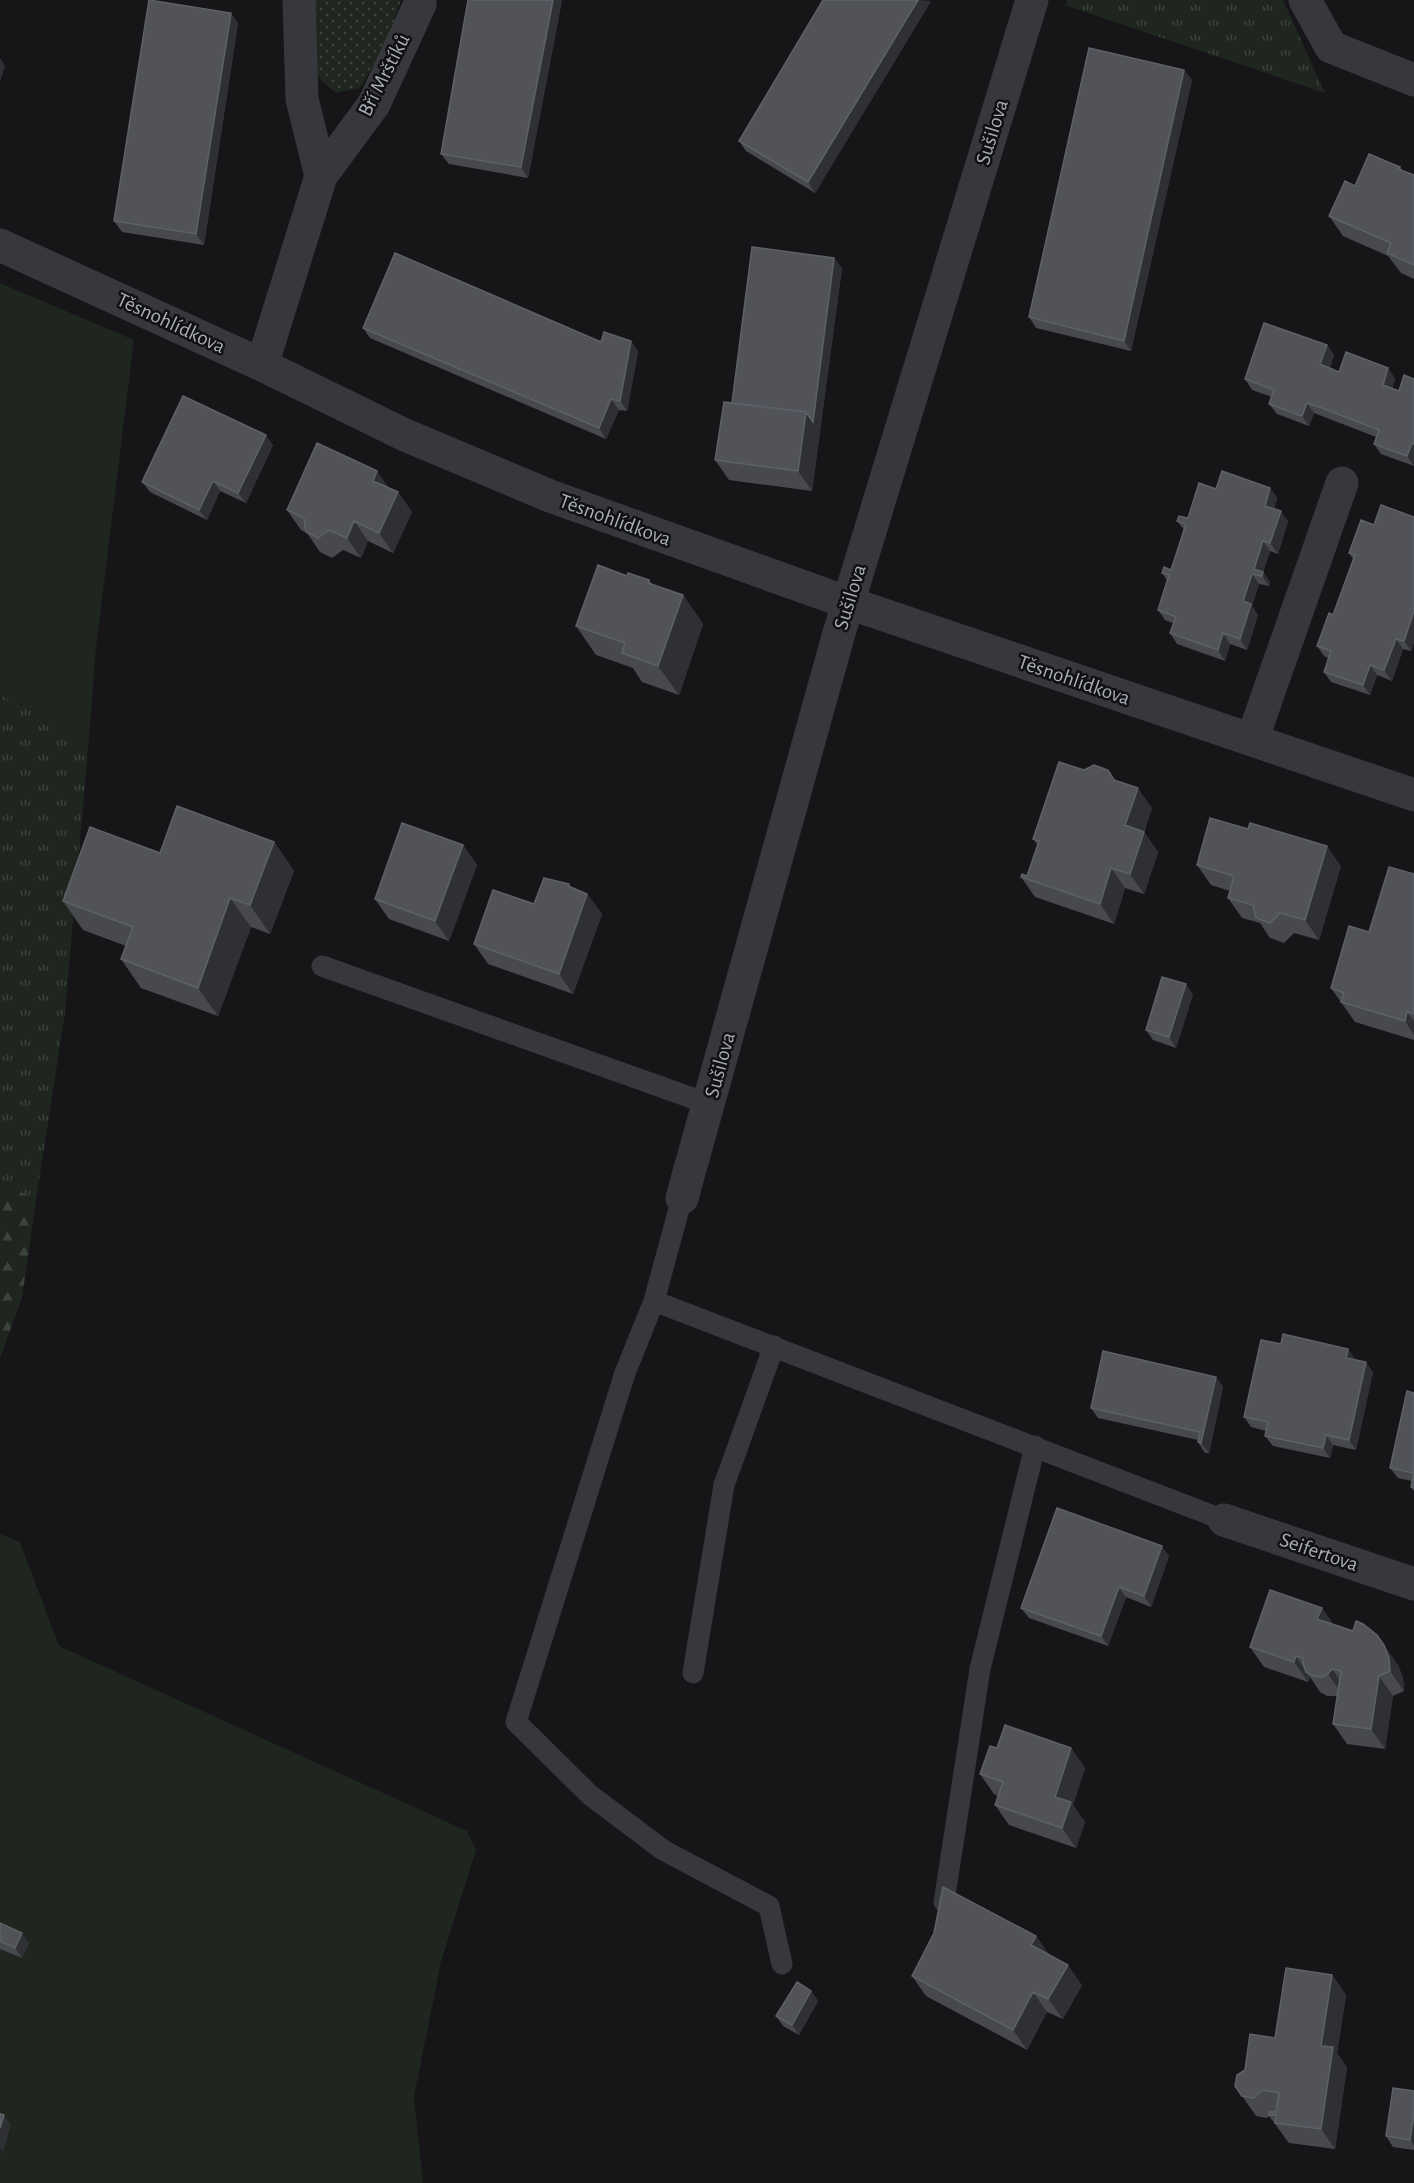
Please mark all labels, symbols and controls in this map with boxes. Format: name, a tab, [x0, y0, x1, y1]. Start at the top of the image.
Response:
street label: Bří Mrštíků	[354, 30, 414, 120]
street label: Sušilova	[972, 97, 1012, 167]
street label: Těsnohlídkova	[114, 289, 229, 357]
street label: Těsnohlídkova	[556, 490, 674, 550]
street label: Sušilova	[830, 562, 870, 632]
street label: Těsnohlídkova	[1015, 651, 1133, 709]
street label: Sušilova	[701, 1030, 739, 1100]
street label: Seifertova	[1277, 1529, 1361, 1575]

